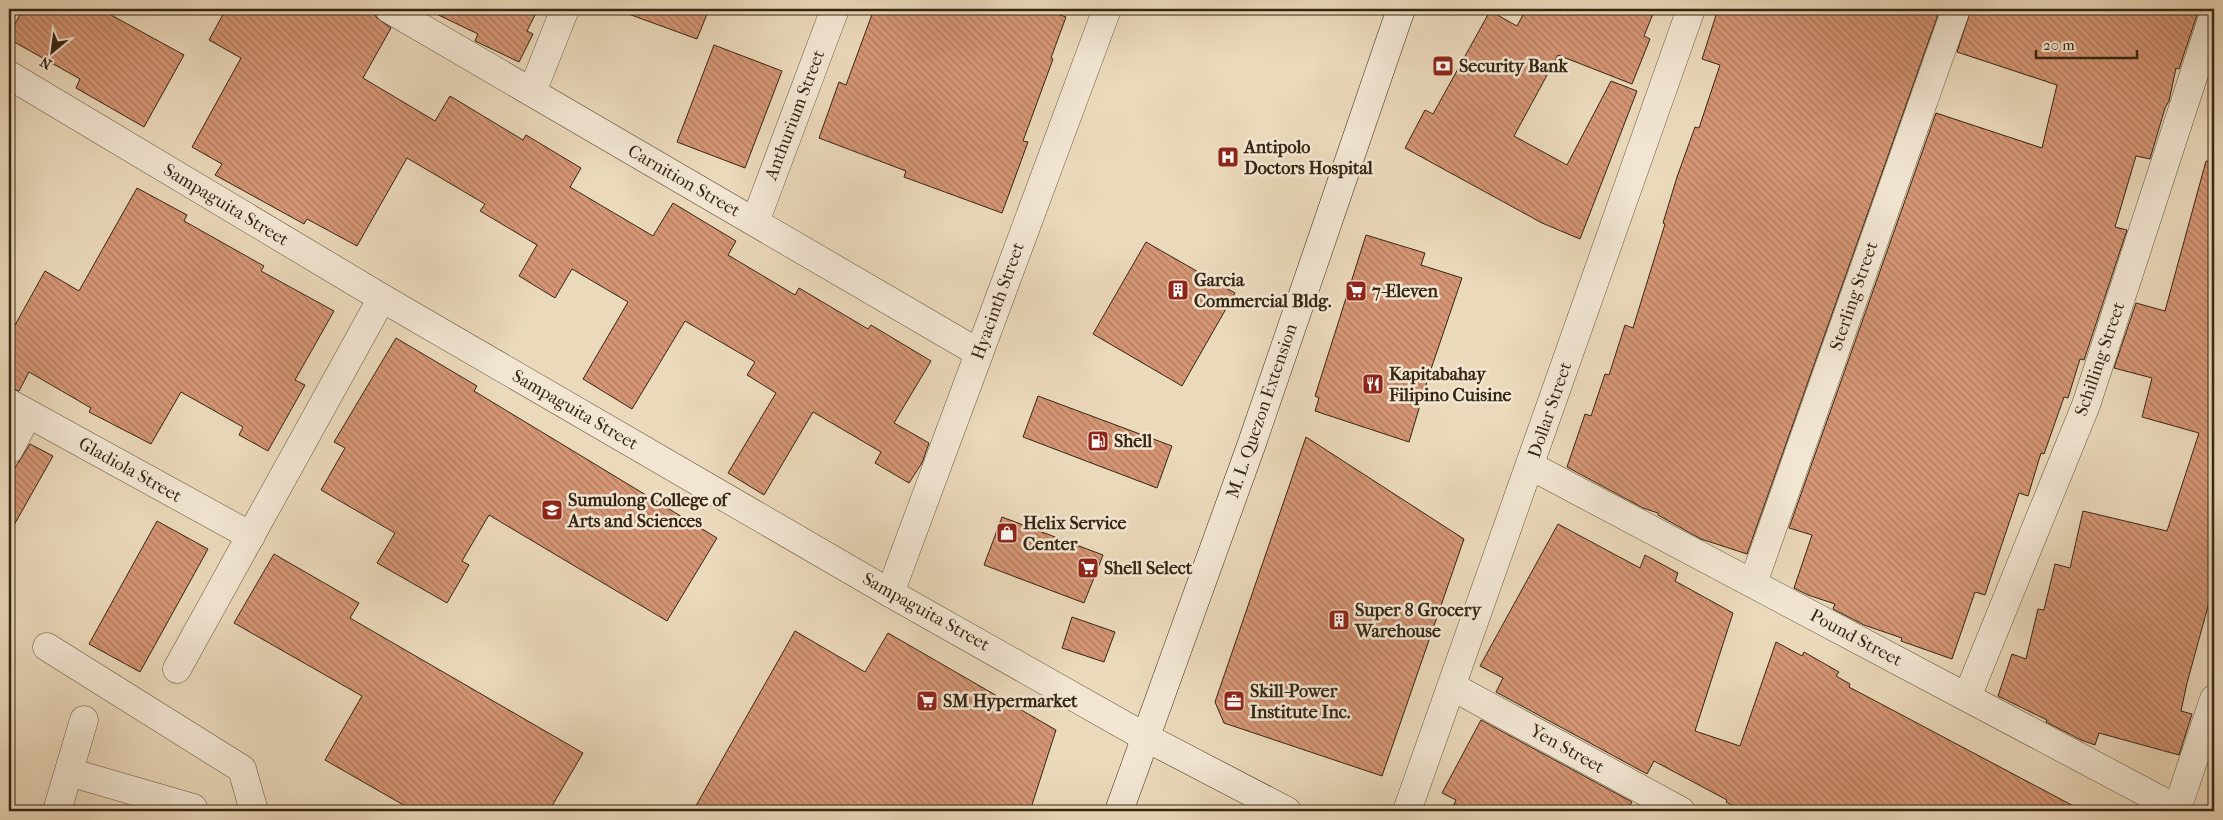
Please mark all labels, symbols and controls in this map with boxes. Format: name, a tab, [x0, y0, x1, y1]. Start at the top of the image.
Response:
north arrow	[28, 28, 78, 78]
scale bar	[2036, 28, 2137, 60]
text: 20 m	[2043, 36, 2075, 54]
street label: Anthurium Street	[760, 46, 830, 184]
text: N	[37, 53, 55, 73]
bank icon: Security Bank	[1431, 54, 1455, 78]
place label: Security Bank	[1459, 56, 1569, 77]
place label: Antipolo Doctors Hospital	[1243, 137, 1374, 179]
street label: Carnition Street	[624, 140, 744, 222]
hospital icon: Antipolo Doctors Hospital	[1216, 145, 1240, 169]
street label: Sampaguita Street	[160, 159, 293, 251]
street label: Sterling Street	[1826, 238, 1883, 353]
street label: Hyacinth Street	[967, 239, 1029, 362]
place label: Garcia Commercial Bldg.	[1194, 270, 1332, 312]
building icon: Garcia Commercial Bldg.	[1166, 278, 1190, 302]
supermarket icon: 7-Eleven	[1344, 279, 1368, 303]
place label: 7-Eleven	[1371, 281, 1438, 302]
street label: Schilling Street	[2071, 299, 2130, 419]
street label: M. L. Quezon Extension	[1222, 320, 1302, 501]
street label: Dollar Street	[1524, 359, 1576, 461]
place label: Kapitabahay Filipino Cuisine	[1388, 364, 1512, 406]
street label: Sampaguita Street	[508, 365, 642, 455]
restaurant icon: Kapitabahay Filipino Cuisine	[1361, 372, 1385, 396]
fuel station icon: Shell	[1086, 429, 1110, 453]
place label: Shell	[1114, 431, 1153, 452]
street label: Gladiola Street	[75, 433, 186, 507]
place label: Sumulong College of Arts and Sciences	[567, 490, 731, 532]
school or university icon: Sumulong College of Arts and Sciences	[540, 498, 564, 522]
place label: Helix Service Center	[1023, 513, 1126, 555]
shop icon: Helix Service Center	[995, 521, 1019, 545]
supermarket icon: Shell Select	[1076, 556, 1100, 580]
place label: Shell Select	[1104, 558, 1193, 579]
street label: Sampaguita Street	[859, 568, 994, 656]
place label: Super 8 Grocery Warehouse	[1354, 600, 1482, 642]
street label: Pound Street	[1806, 605, 1906, 671]
building icon: Super 8 Grocery Warehouse	[1327, 608, 1351, 632]
place label: Skill-Power Institute Inc.	[1250, 681, 1351, 723]
supermarket icon: SM Hypermarket	[915, 689, 939, 713]
office icon: Skill-Power Institute Inc.	[1222, 689, 1246, 713]
place label: SM Hypermarket	[943, 691, 1078, 712]
street label: Yen Street	[1525, 720, 1608, 778]

